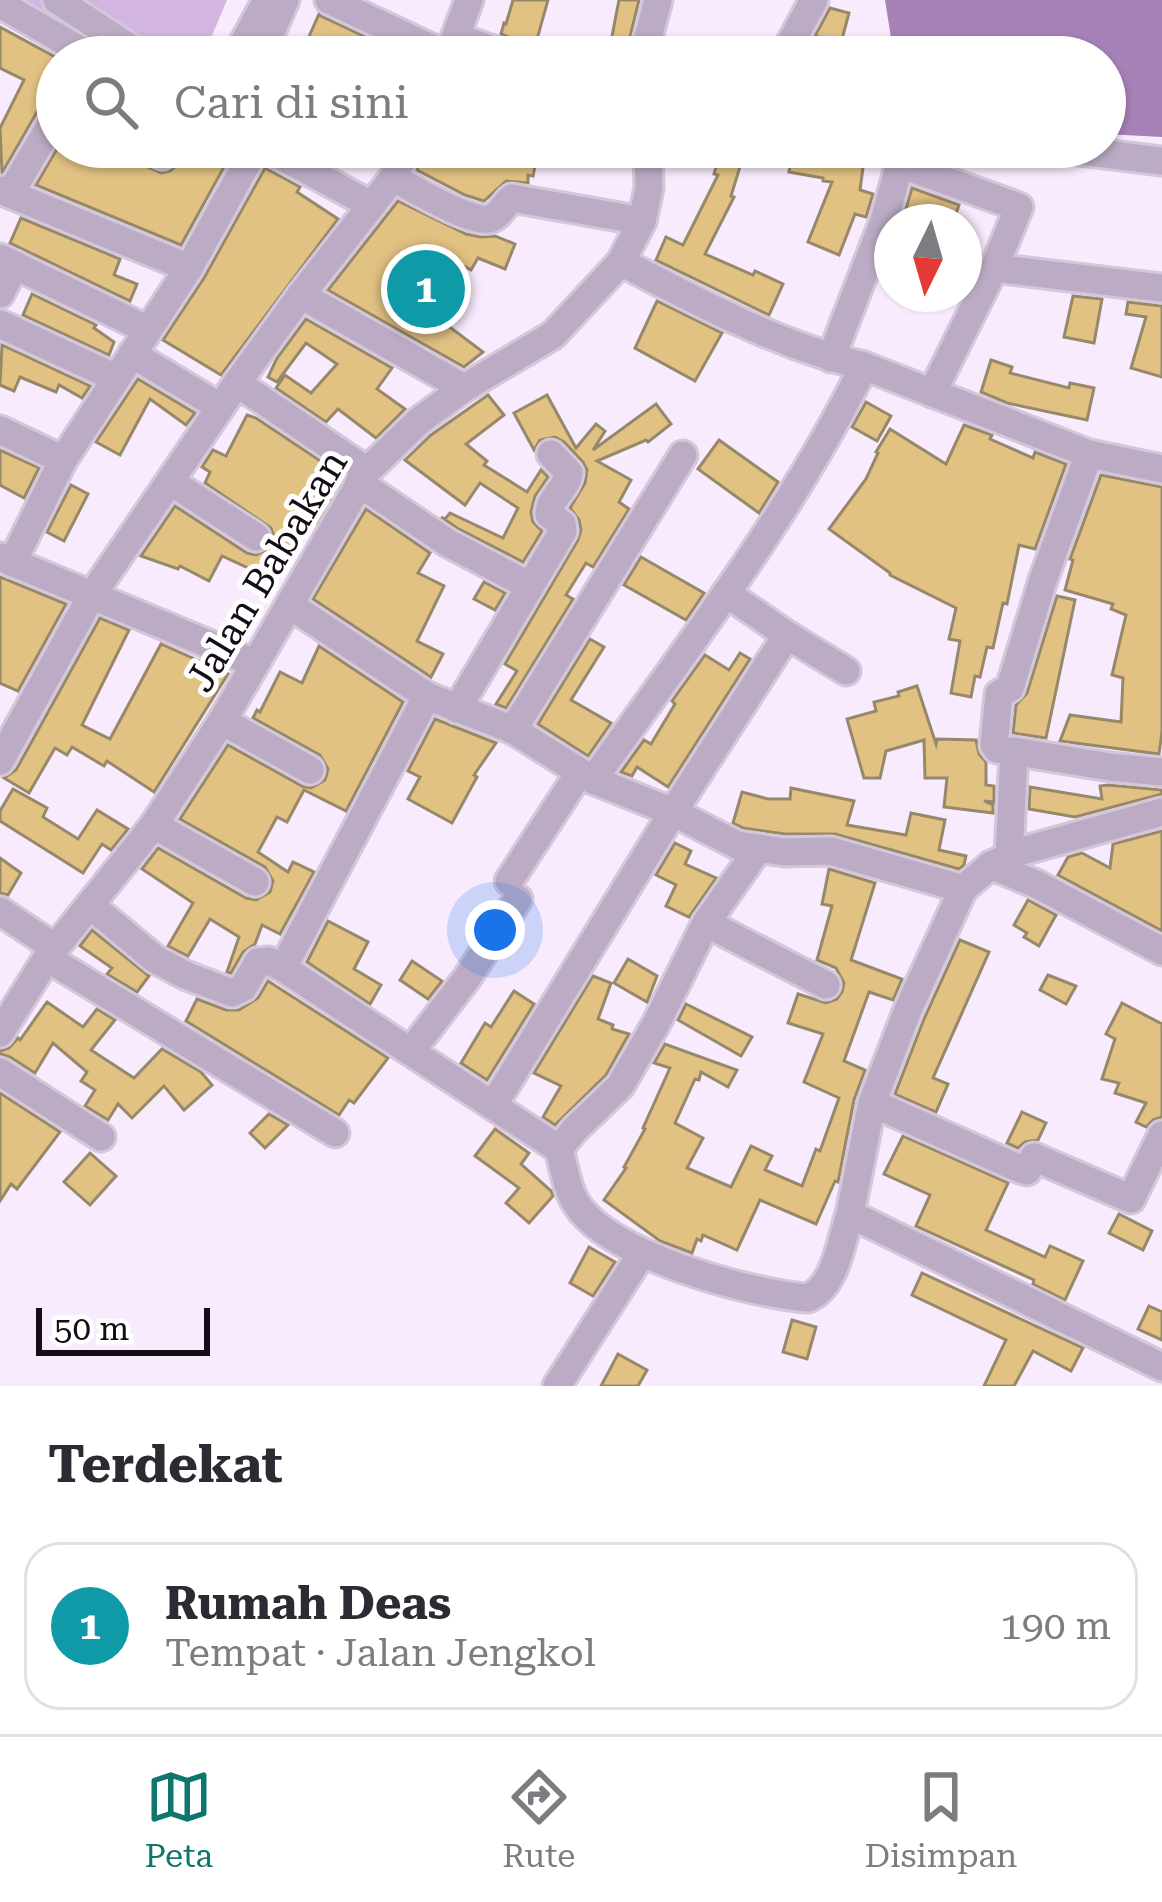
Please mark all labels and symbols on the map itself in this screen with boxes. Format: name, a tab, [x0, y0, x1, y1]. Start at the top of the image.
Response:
north arrow	[874, 204, 982, 312]
pin: 1	[387, 244, 465, 334]
street label: Jalan Babakan	[177, 442, 357, 700]
your location	[465, 900, 525, 960]
scale bar	[36, 1302, 210, 1355]

